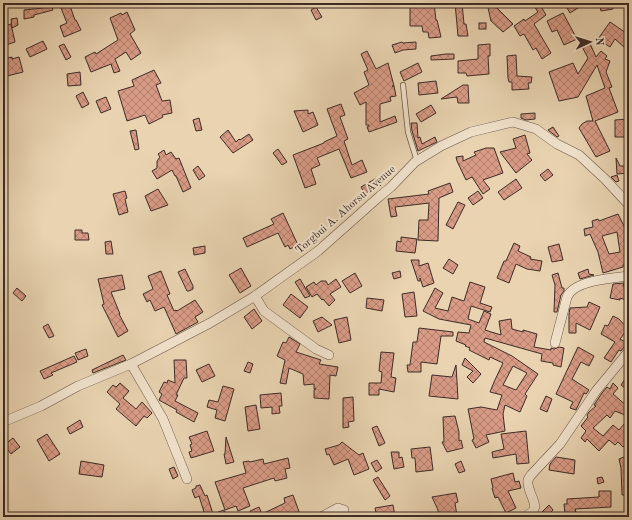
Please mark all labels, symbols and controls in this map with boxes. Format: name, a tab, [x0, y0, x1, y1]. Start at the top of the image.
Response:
north arrow	[570, 22, 610, 62]
text: N	[593, 37, 604, 47]
street label: Torgbui A. Ahorsu Avenue	[294, 164, 398, 256]

